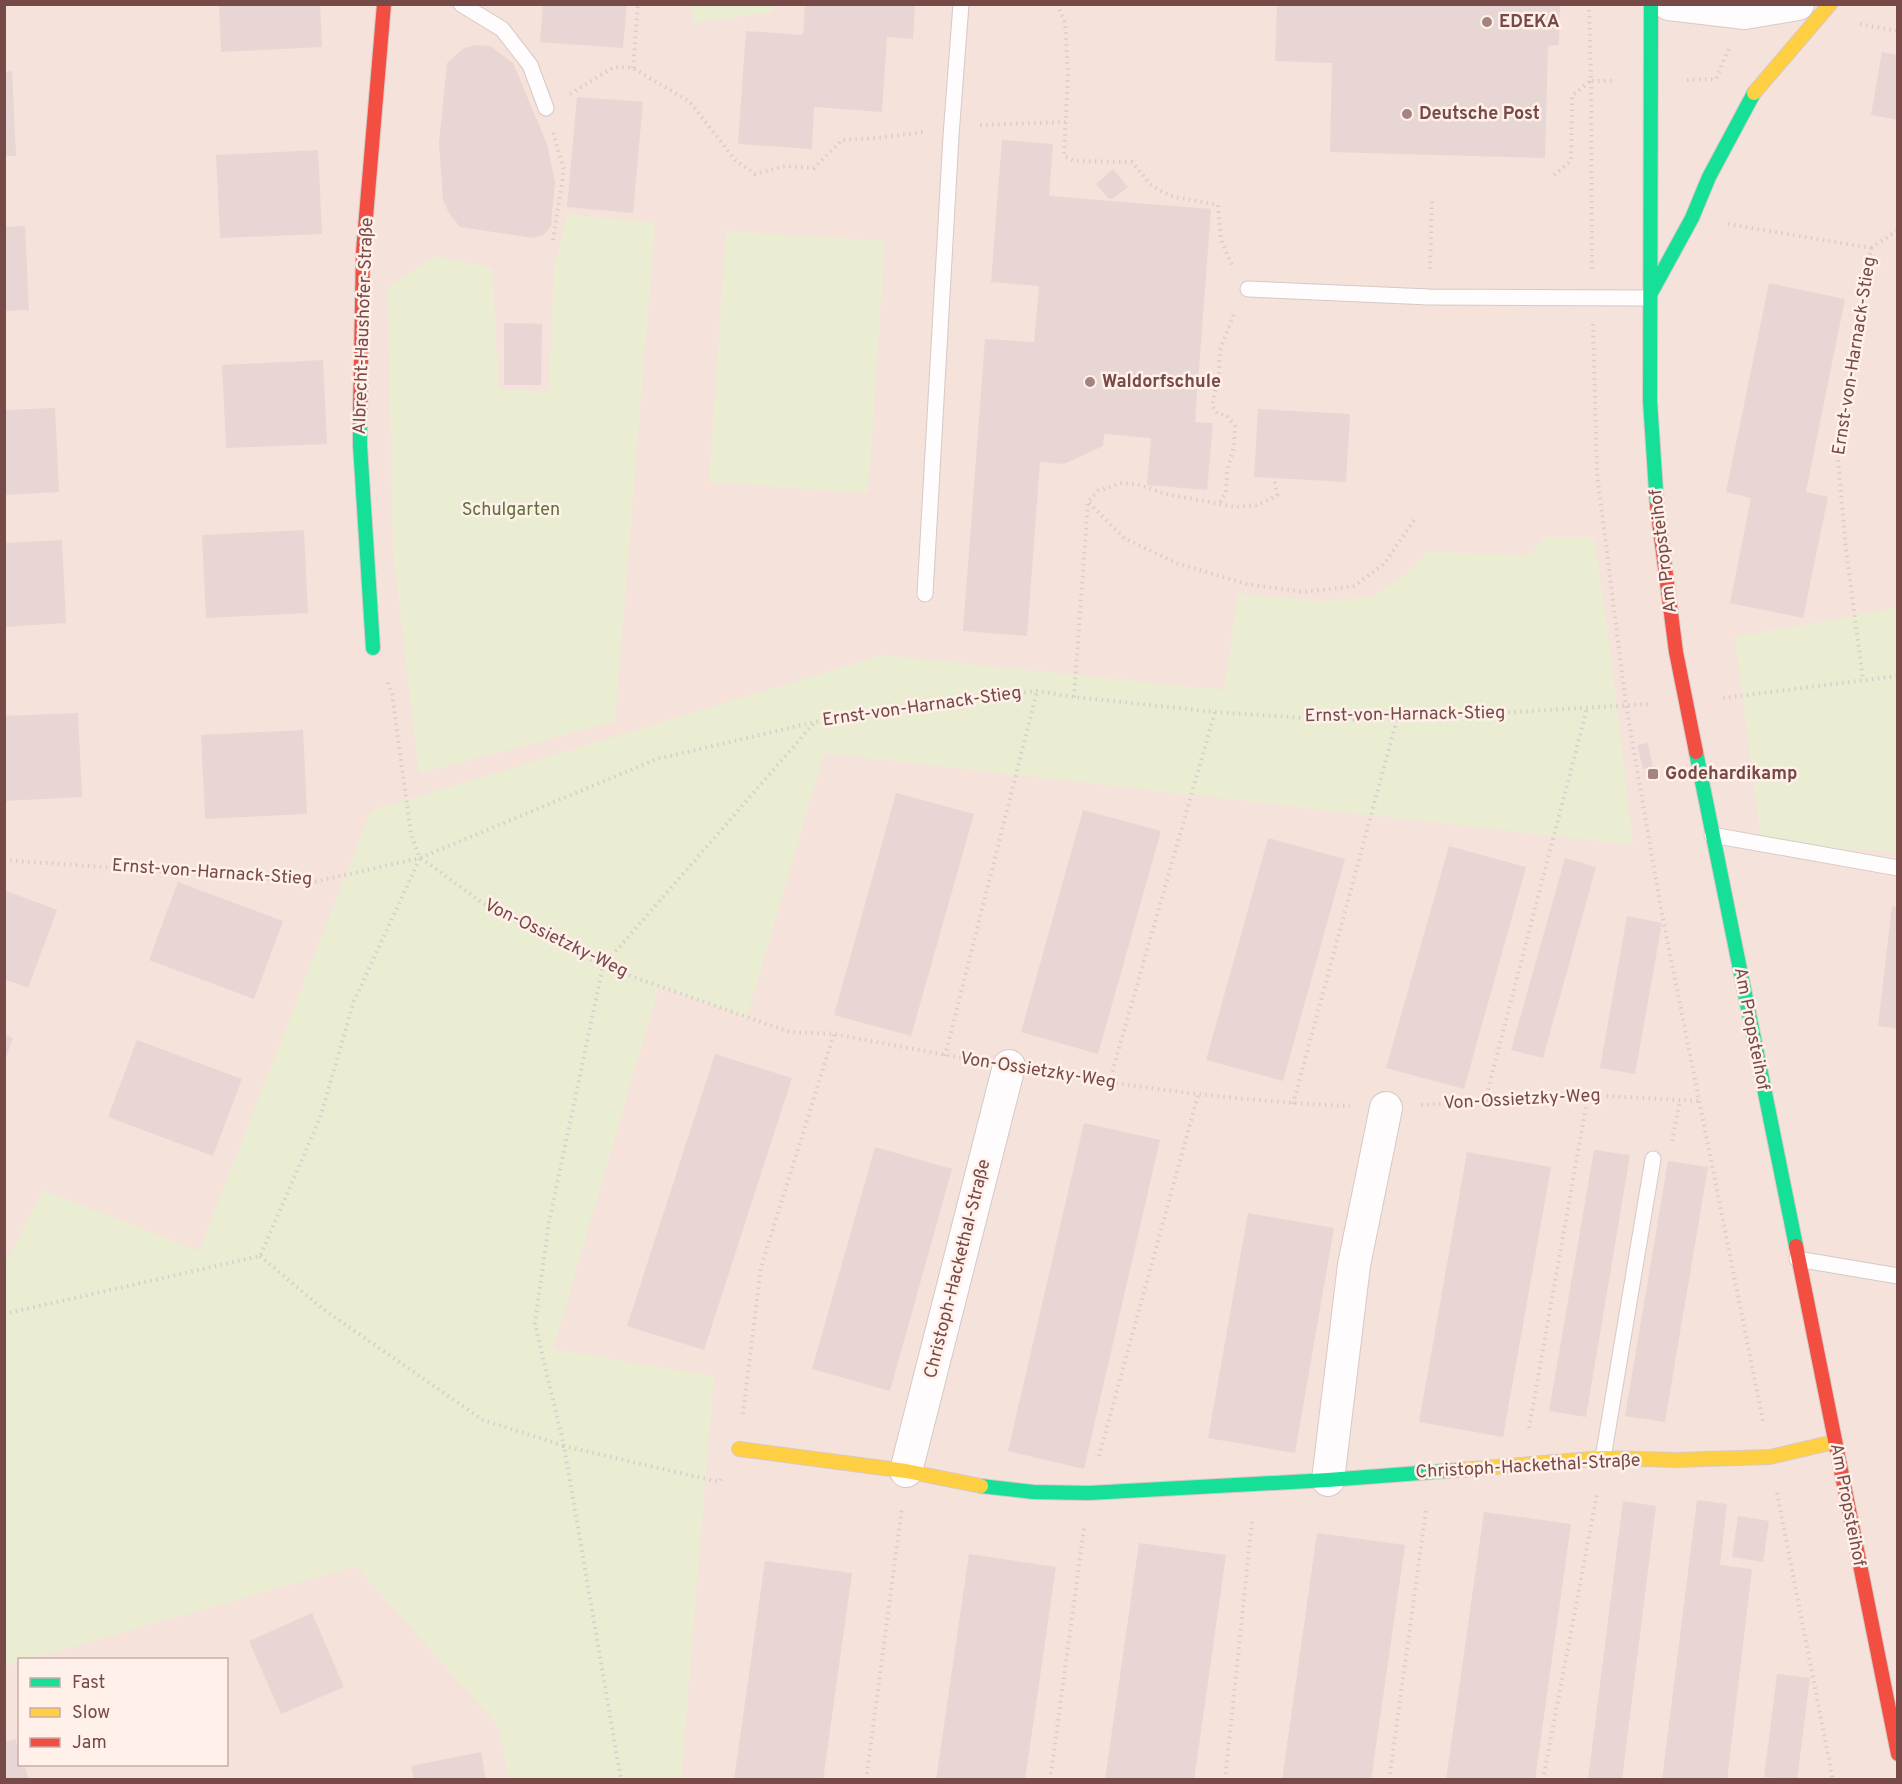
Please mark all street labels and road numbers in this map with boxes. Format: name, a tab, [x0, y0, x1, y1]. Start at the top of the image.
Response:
street label: Albrecht-Haushofer-Straße	[349, 217, 379, 435]
street label: Ernst-von-Harnack-Stieg	[1828, 255, 1882, 457]
street label: Am Propsteihof	[1645, 488, 1683, 614]
street label: Ernst-von-Harnack-Stieg	[821, 682, 1023, 732]
street label: Ernst-von-Harnack-Stieg	[1304, 702, 1506, 728]
street label: Ernst-von-Harnack-Stieg	[111, 855, 313, 891]
street label: Von-Ossietzky-Weg	[480, 894, 632, 984]
street label: Am Propsteihof	[1728, 965, 1774, 1093]
street label: Von-Ossietzky-Weg	[959, 1047, 1117, 1095]
street label: Von-Ossietzky-Weg	[1443, 1084, 1601, 1116]
street label: Christoph-Hackethal-Straße	[920, 1157, 996, 1381]
street label: Am Propsteihof	[1824, 1441, 1870, 1569]
street label: Christoph-Hackethal-Straße	[1415, 1450, 1641, 1484]

